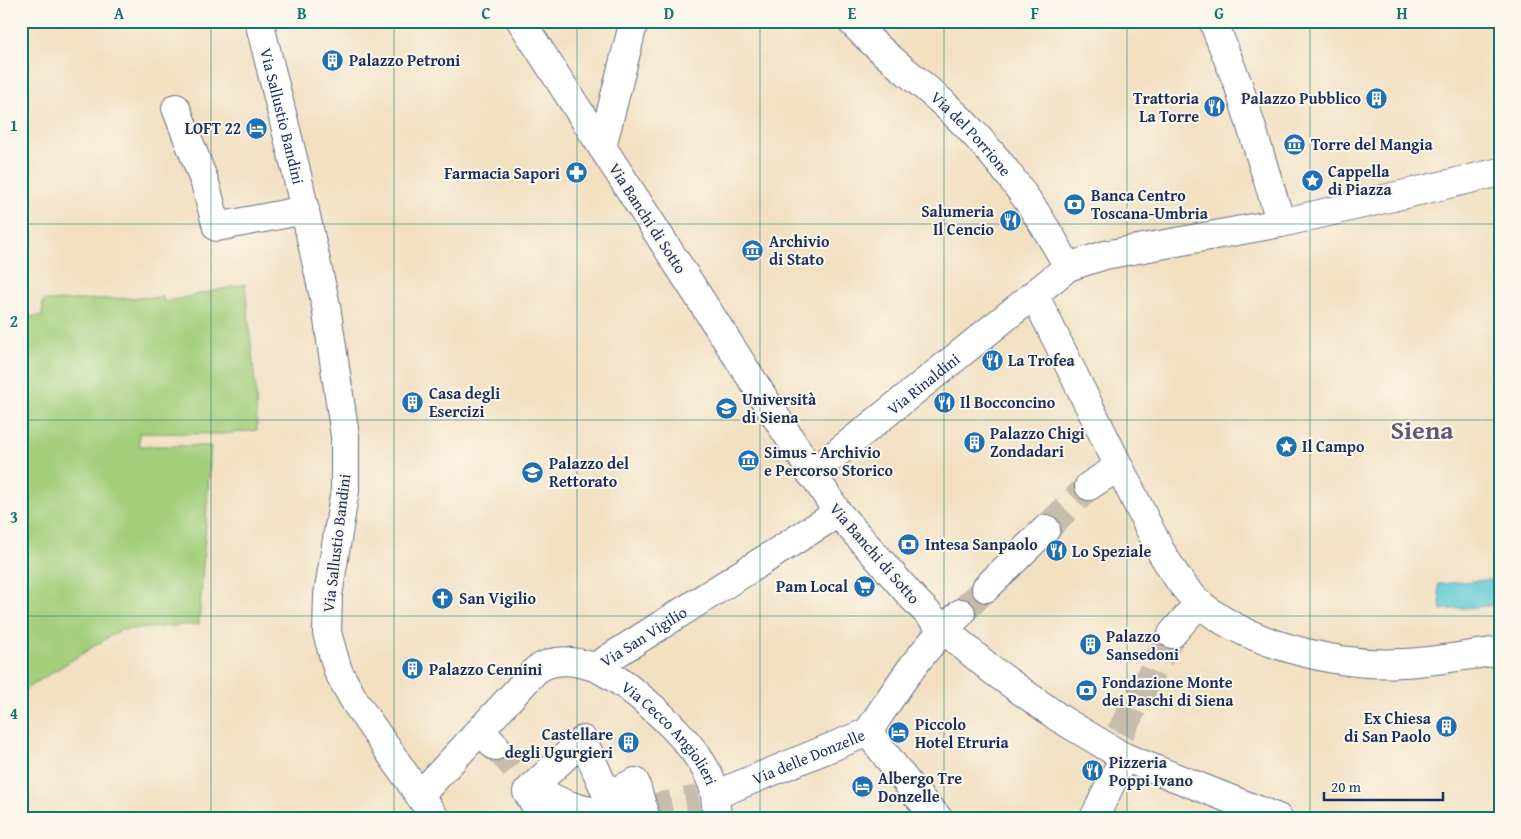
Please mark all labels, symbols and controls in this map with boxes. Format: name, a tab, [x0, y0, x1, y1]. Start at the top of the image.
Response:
text: A	[114, 1, 125, 25]
text: B	[297, 1, 307, 25]
text: C	[481, 1, 491, 25]
text: D	[664, 1, 674, 25]
text: E	[848, 1, 857, 25]
text: F	[1031, 1, 1039, 25]
text: G	[1214, 1, 1224, 25]
text: H	[1396, 1, 1408, 25]
street label: Via Sallustio Bandini	[254, 46, 311, 187]
building icon: Palazzo Petroni	[321, 48, 345, 72]
place label: Palazzo Petroni	[349, 48, 460, 72]
street label: Via del Porrione	[925, 85, 1018, 181]
place label: Trattoria La Torre	[1133, 86, 1200, 128]
place label: Palazzo Pubblico	[1241, 86, 1361, 110]
building icon: Palazzo Pubblico	[1365, 86, 1389, 110]
restaurant icon: Trattoria La Torre	[1203, 95, 1227, 119]
text: 1	[10, 113, 18, 137]
place label: LOFT 22	[185, 116, 241, 140]
hotel icon: LOFT 22	[245, 116, 269, 140]
museum icon: Torre del Mangia	[1283, 132, 1307, 156]
place label: Torre del Mangia	[1311, 132, 1434, 156]
street label: Via Banchi di Sotto	[603, 158, 693, 278]
place label: Cappella di Piazza	[1328, 159, 1392, 201]
place label: Farmacia Sapori	[444, 161, 560, 185]
pharmacy icon: Farmacia Sapori	[564, 161, 588, 185]
place icon: Cappella di Piazza	[1300, 168, 1324, 192]
place label: Banca Centro Toscana-Umbria	[1091, 183, 1209, 225]
bank icon: Banca Centro Toscana-Umbria	[1063, 192, 1087, 216]
place label: Salumeria Il Cencio	[921, 199, 995, 241]
restaurant icon: Salumeria Il Cencio	[998, 208, 1022, 232]
place label: Archivio di Stato	[769, 229, 830, 271]
museum icon: Archivio di Stato	[741, 238, 765, 262]
text: 2	[10, 309, 18, 333]
street label: Via Rinaldini	[882, 347, 965, 420]
restaurant icon: La Trofea	[980, 348, 1004, 372]
place label: La Trofea	[1008, 348, 1076, 372]
place label: Casa degli Esercizi	[429, 381, 500, 423]
place label: Università di Siena	[742, 387, 817, 429]
building icon: Casa degli Esercizi	[401, 390, 425, 414]
restaurant icon: Il Bocconcino	[932, 390, 956, 414]
place label: Il Bocconcino	[960, 390, 1056, 414]
school or university icon: Università di Siena	[714, 396, 738, 420]
district label: Siena	[1390, 410, 1454, 449]
place label: Palazzo Chigi Zondadari	[990, 421, 1085, 463]
building icon: Palazzo Chigi Zondadari	[962, 430, 986, 454]
place icon: Il Campo	[1274, 434, 1298, 458]
place label: Il Campo	[1302, 434, 1365, 458]
place label: Simus - Archivio e Percorso Storico	[764, 440, 893, 482]
museum icon: Simus - Archivio e Percorso Storico	[736, 449, 760, 473]
place label: Palazzo del Rettorato	[549, 451, 629, 493]
school or university icon: Palazzo del Rettorato	[521, 460, 545, 484]
street label: Via Sallustio Bandini	[316, 472, 356, 614]
street label: Via Banchi di Sotto	[824, 497, 926, 609]
text: 3	[10, 505, 18, 529]
bank icon: Intesa Sanpaolo	[897, 532, 921, 556]
place label: Intesa Sanpaolo	[925, 532, 1038, 556]
restaurant icon: Lo Speziale	[1044, 539, 1068, 563]
place label: Lo Speziale	[1072, 539, 1151, 563]
place label: Pam Local	[776, 574, 848, 598]
supermarket icon: Pam Local	[852, 574, 876, 598]
church icon: San Vigilio	[431, 586, 455, 610]
place label: San Vigilio	[459, 586, 537, 610]
street label: Via San Vigilio	[595, 600, 691, 673]
place label: Palazzo Sansedoni	[1106, 624, 1179, 666]
building icon: Palazzo Sansedoni	[1078, 633, 1102, 657]
building icon: Palazzo Cennini	[401, 657, 425, 681]
place label: Palazzo Cennini	[429, 657, 542, 681]
place label: Fondazione Monte dei Paschi di Siena	[1102, 670, 1234, 712]
street label: Via Cecco Angiolieri	[616, 675, 724, 789]
bank icon: Fondazione Monte dei Paschi di Siena	[1074, 679, 1098, 703]
text: 4	[10, 701, 18, 725]
place label: Ex Chiesa di San Paolo	[1344, 706, 1432, 748]
place label: Piccolo Hotel Etruria	[915, 712, 1009, 754]
building icon: Ex Chiesa di San Paolo	[1435, 715, 1459, 739]
hotel icon: Piccolo Hotel Etruria	[887, 721, 911, 745]
place label: Castellare degli Ugurgieri	[505, 722, 613, 764]
street label: Via delle Donzelle	[748, 723, 868, 791]
building icon: Castellare degli Ugurgieri	[617, 731, 641, 755]
place label: Pizzeria Poppi Ivano	[1109, 750, 1193, 792]
restaurant icon: Pizzeria Poppi Ivano	[1081, 759, 1105, 783]
place label: Albergo Tre Donzelle	[878, 766, 962, 808]
scale bar	[1324, 769, 1442, 801]
hotel icon: Albergo Tre Donzelle	[850, 775, 874, 799]
text: 20 m	[1331, 776, 1362, 797]

